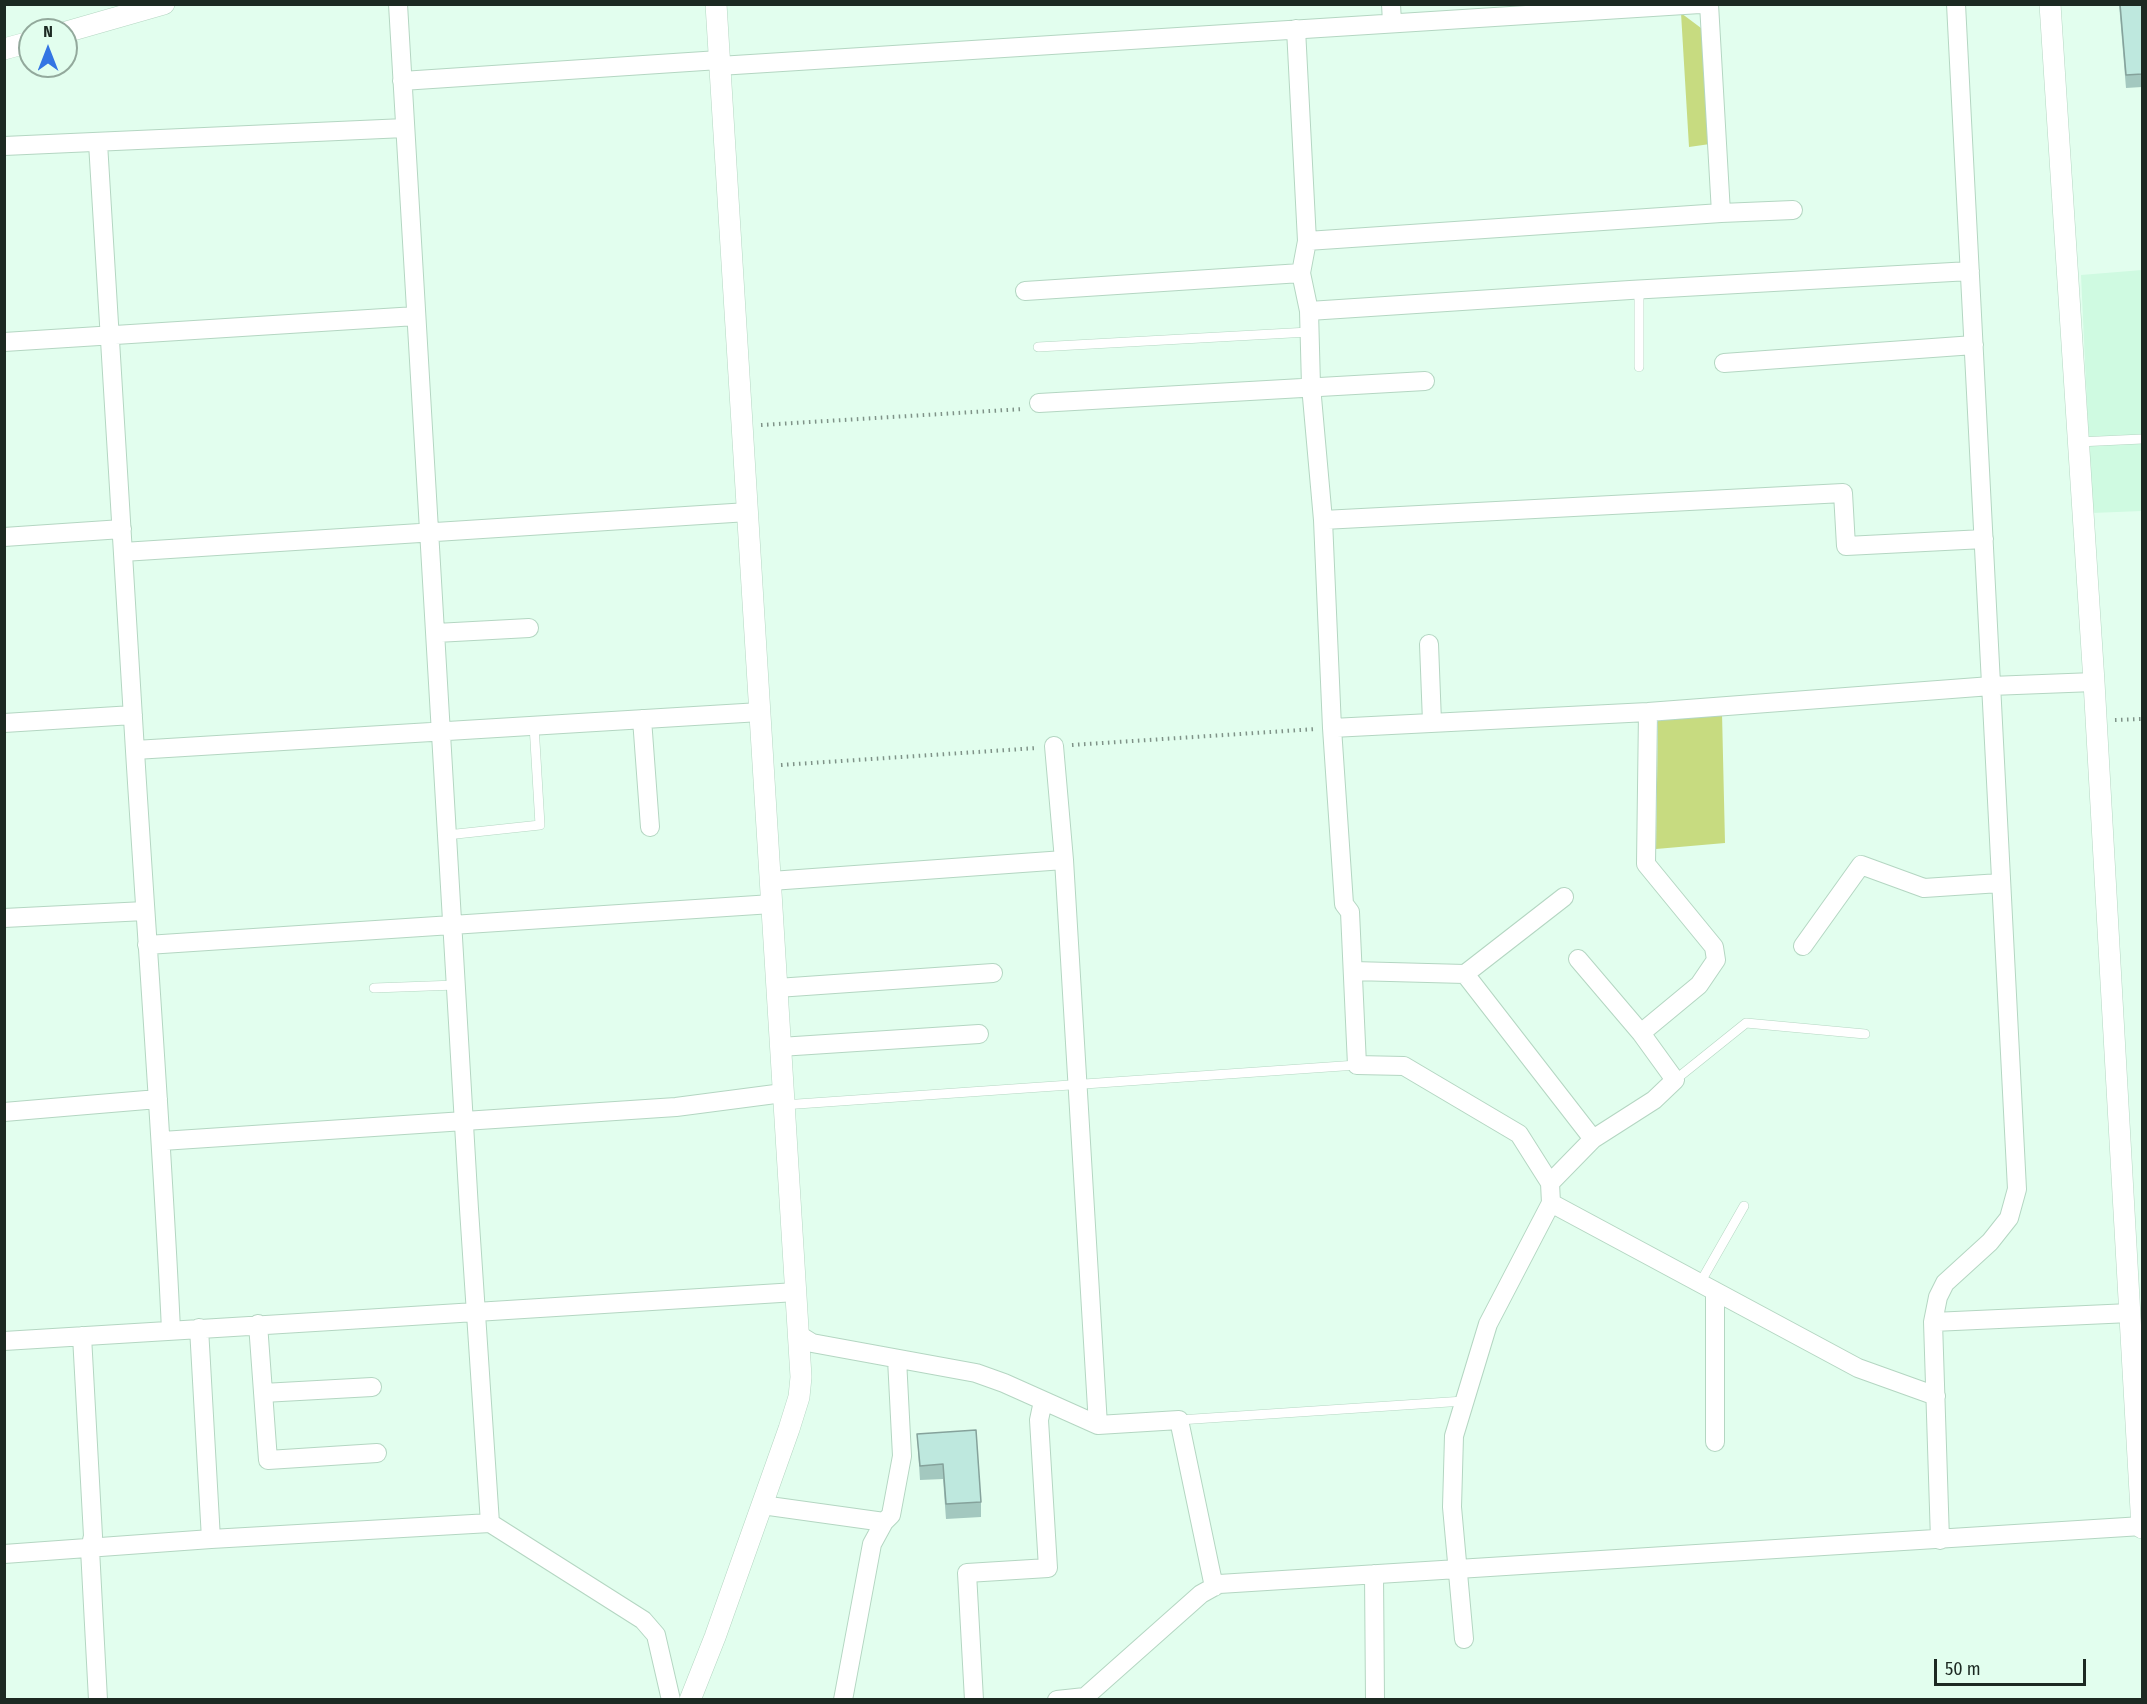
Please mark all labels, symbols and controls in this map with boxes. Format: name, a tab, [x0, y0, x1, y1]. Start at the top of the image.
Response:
north arrow	[18, 18, 78, 78]
text: N	[43, 22, 53, 41]
scale bar	[1937, 1647, 2088, 1685]
text: 50 m	[1945, 1658, 1981, 1680]

